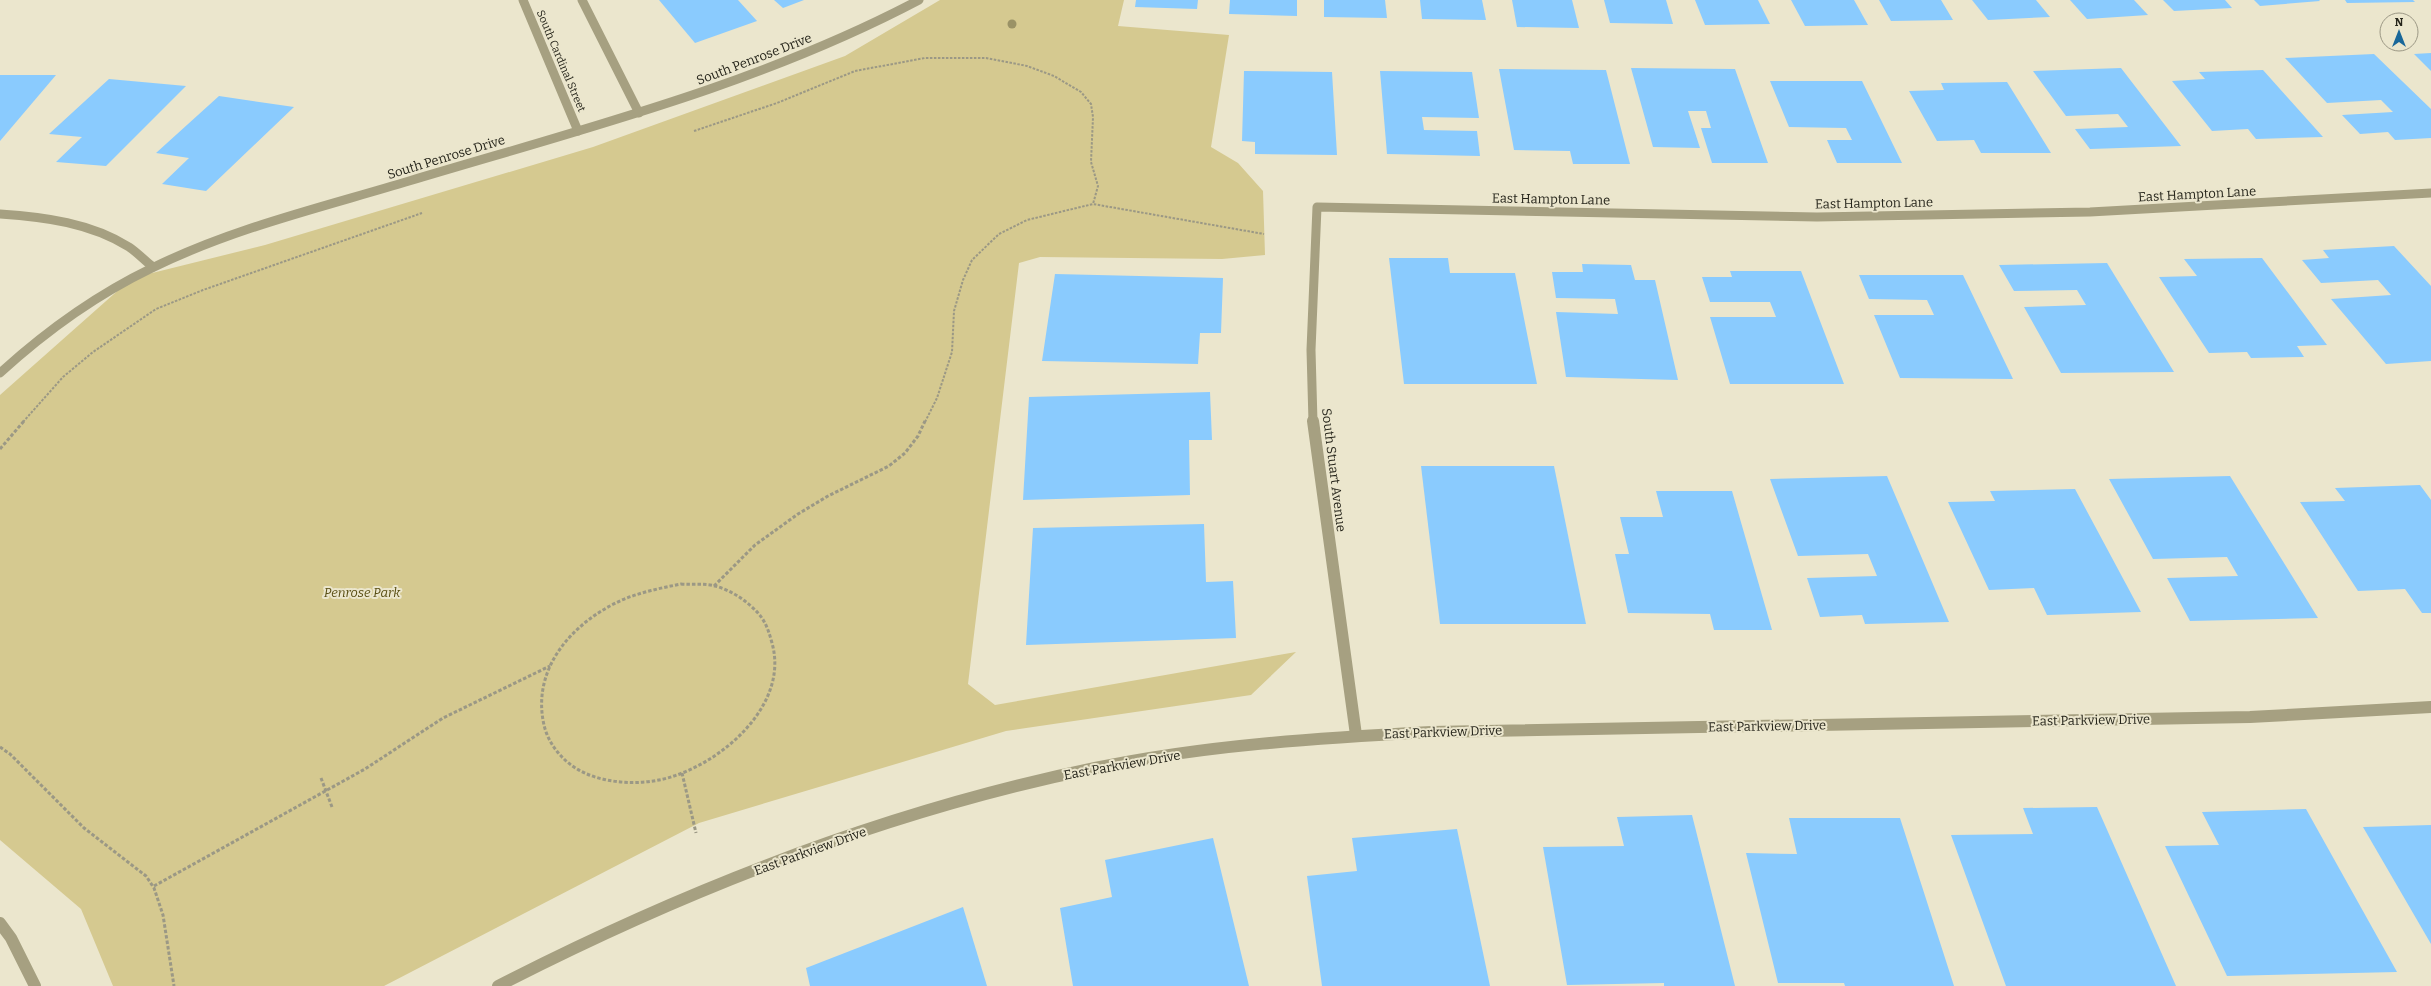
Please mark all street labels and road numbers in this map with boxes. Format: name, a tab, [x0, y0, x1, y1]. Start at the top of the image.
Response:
street label: South Cardinal Street	[534, 8, 588, 114]
street label: South Penrose Drive	[694, 30, 814, 88]
street label: South Penrose Drive	[385, 132, 507, 182]
street label: East Hampton Lane	[2138, 183, 2256, 205]
street label: East Hampton Lane	[1492, 190, 1610, 208]
street label: East Hampton Lane	[1815, 194, 1933, 212]
street label: South Stuart Avenue	[1319, 407, 1349, 533]
street label: East Parkview Drive	[2032, 711, 2150, 729]
street label: East Parkview Drive	[1708, 717, 1826, 735]
street label: East Parkview Drive	[1384, 722, 1502, 742]
street label: East Parkview Drive	[1062, 747, 1182, 783]
street label: East Parkview Drive	[752, 824, 868, 878]

